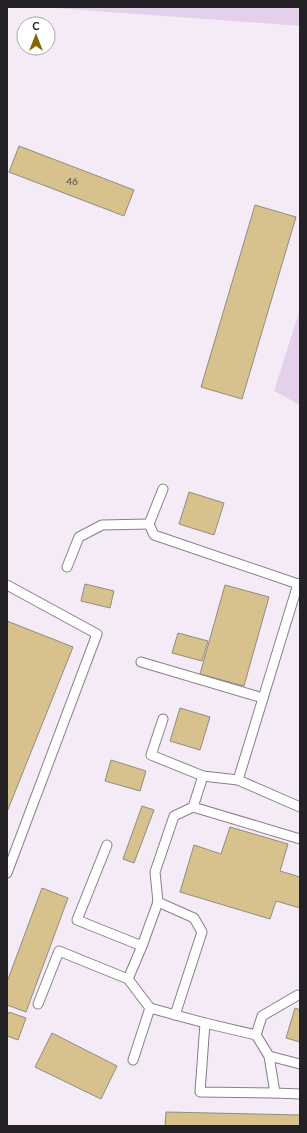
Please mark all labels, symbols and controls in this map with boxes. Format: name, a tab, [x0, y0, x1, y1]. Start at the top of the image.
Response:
north arrow	[16, 16, 56, 56]
text: С	[32, 19, 40, 32]
house number: 46	[66, 175, 78, 187]

